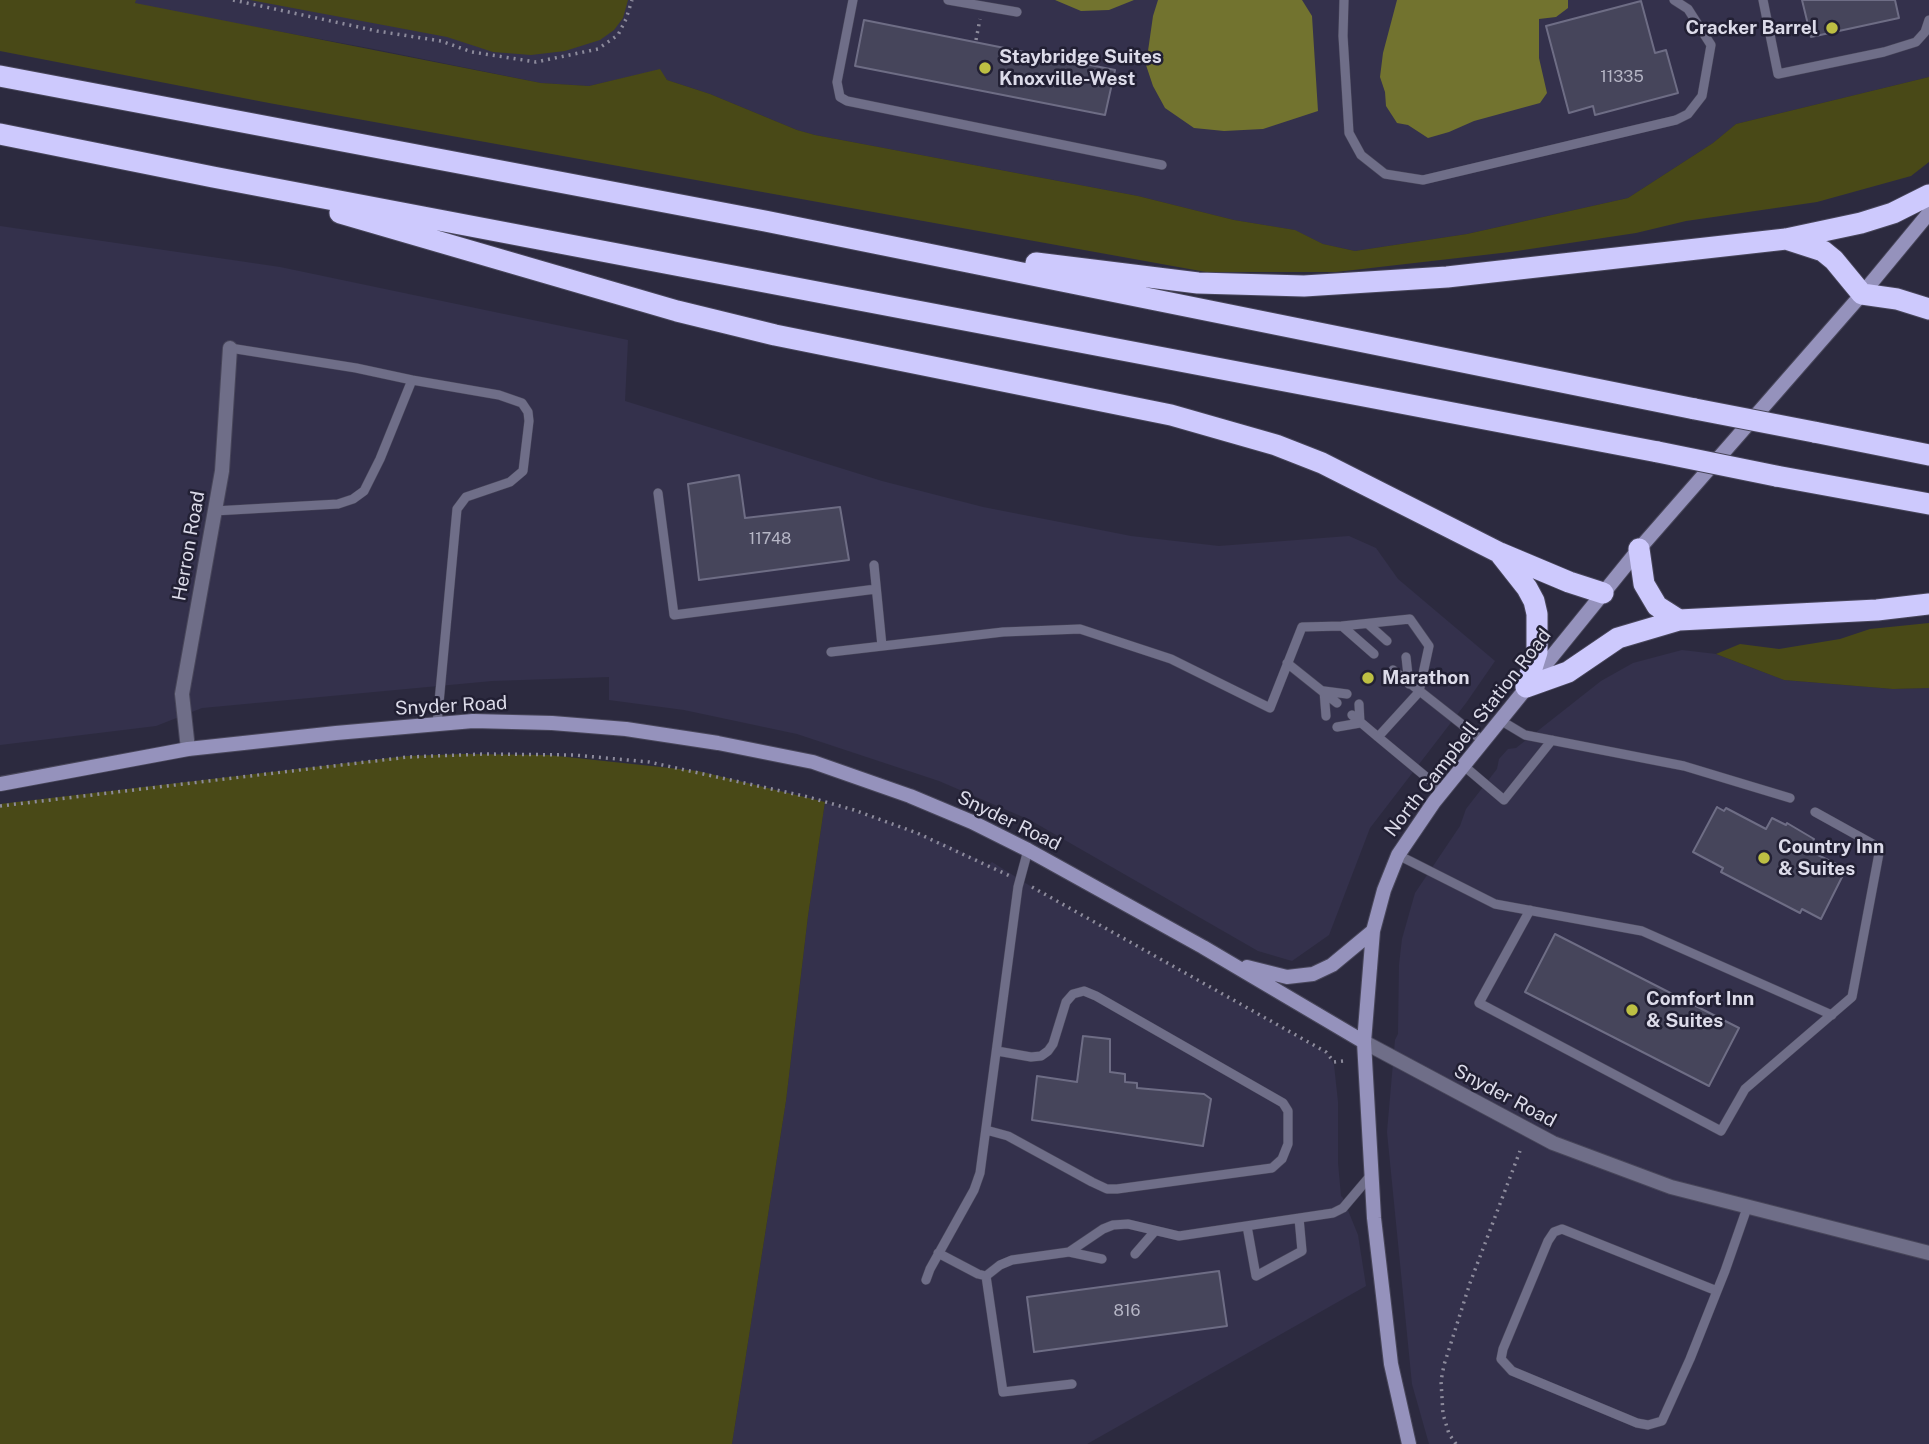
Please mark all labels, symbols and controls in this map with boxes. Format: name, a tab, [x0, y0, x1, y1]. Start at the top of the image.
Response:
place label: Cracker Barrel	[1685, 17, 1818, 39]
marker: Cracker Barrel	[1824, 20, 1840, 36]
place label: Staybridge Suites Knoxville-West	[999, 46, 1162, 90]
marker: Staybridge Suites Knoxville-West	[977, 60, 993, 76]
house number: 11335	[1600, 67, 1644, 87]
street label: Herron Road	[168, 489, 210, 603]
house number: 11748	[749, 529, 791, 549]
street label: North Campbell Station Road	[1380, 625, 1556, 841]
place label: Marathon	[1382, 667, 1470, 689]
marker: Marathon	[1360, 670, 1376, 686]
street label: Snyder Road	[394, 692, 508, 720]
street label: Snyder Road	[953, 786, 1065, 856]
place label: Country Inn & Suites	[1778, 836, 1884, 880]
marker: Country Inn & Suites	[1756, 850, 1772, 866]
place label: Comfort Inn & Suites	[1646, 988, 1754, 1032]
marker: Comfort Inn & Suites	[1624, 1002, 1640, 1018]
street label: Snyder Road	[1450, 1060, 1560, 1132]
house number: 816	[1114, 1301, 1140, 1321]

